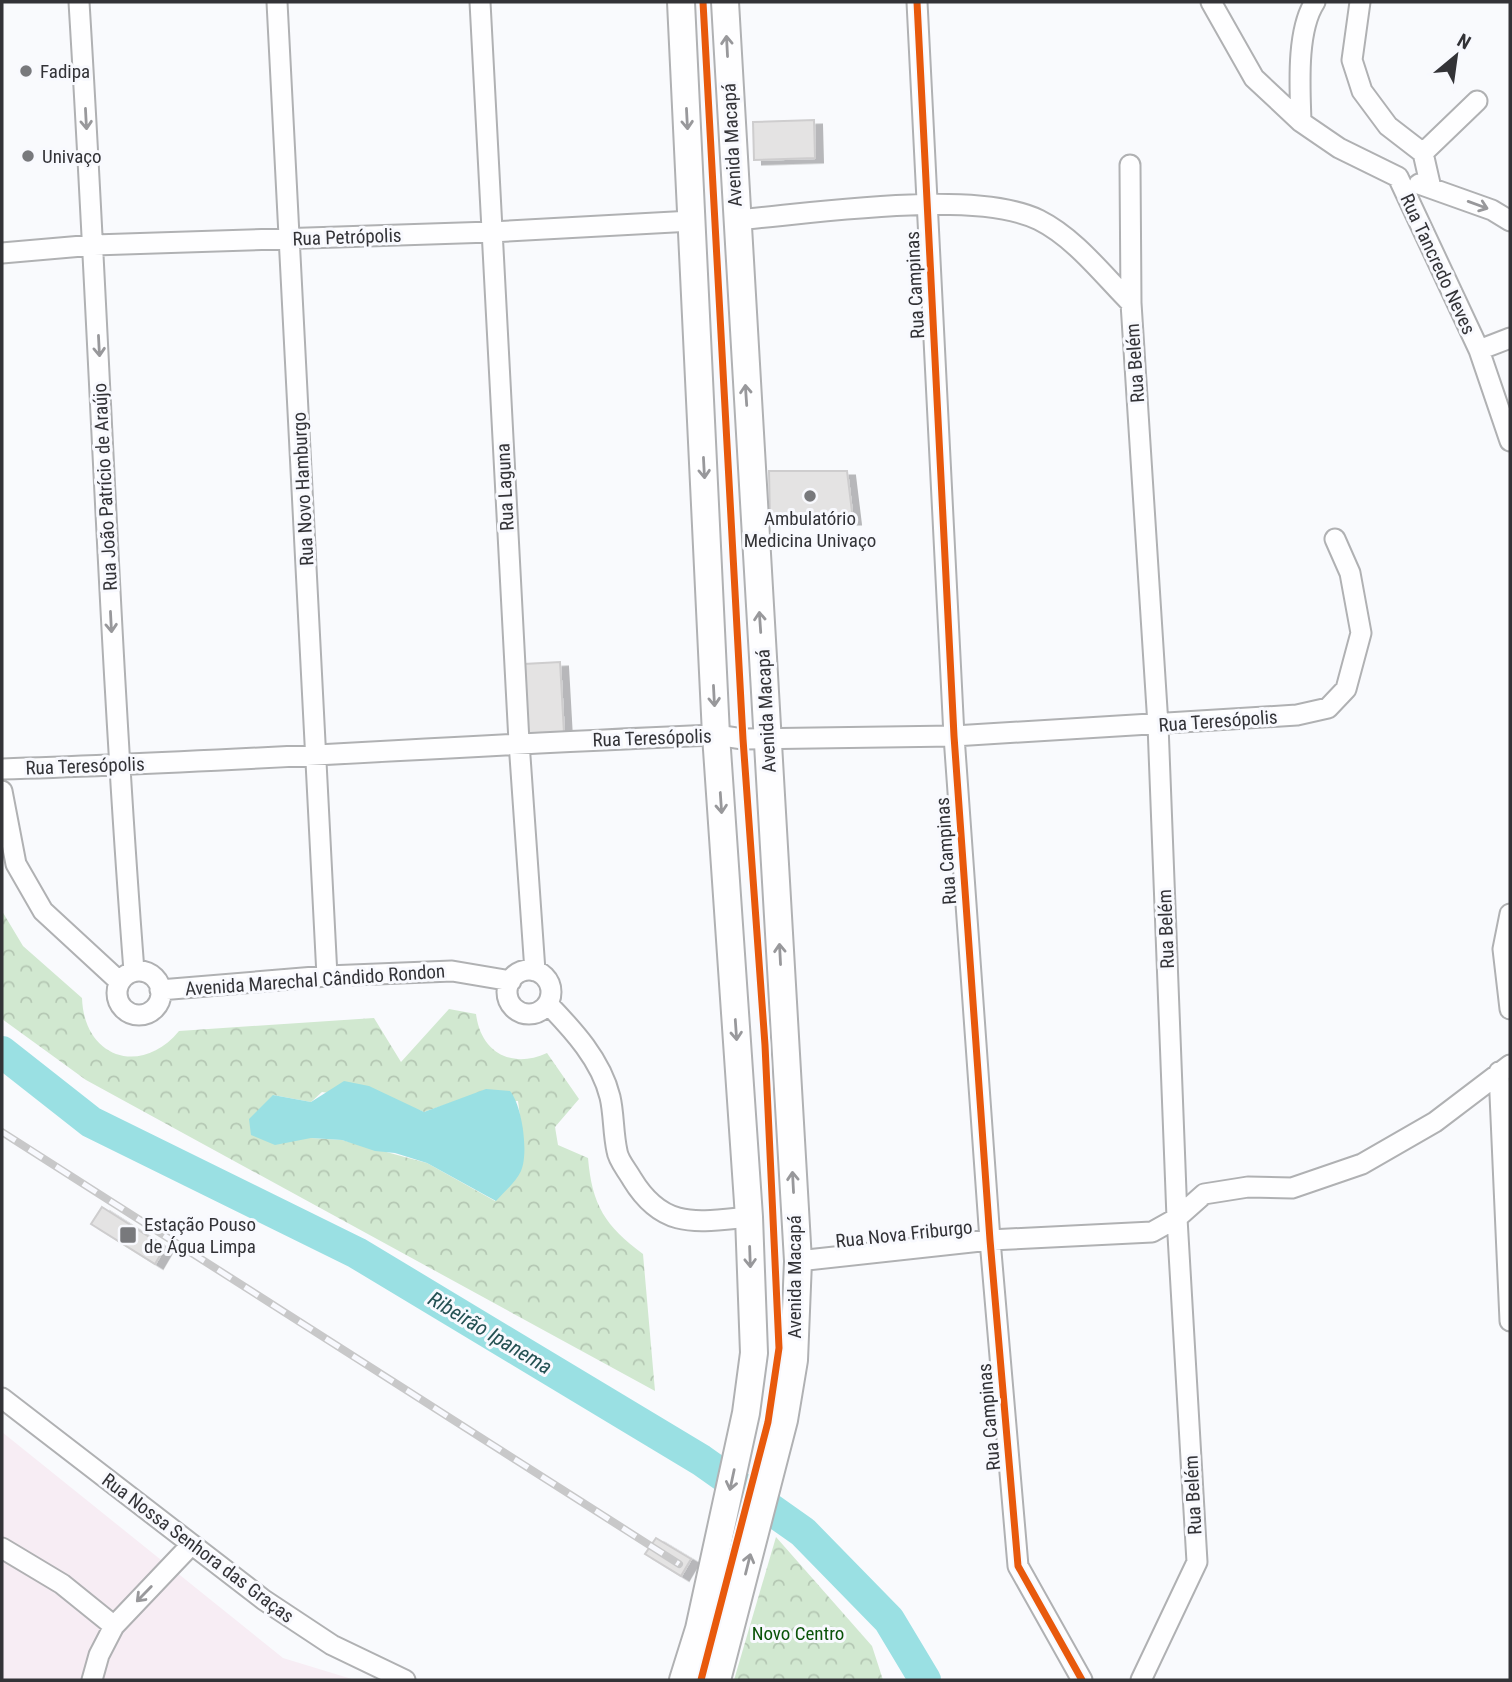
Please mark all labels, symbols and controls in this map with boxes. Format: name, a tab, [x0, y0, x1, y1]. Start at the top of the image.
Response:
north arrow	[1421, 21, 1491, 91]
text: N	[1453, 29, 1475, 54]
one-way arrow	[720, 34, 733, 57]
place label: Fadipa	[40, 60, 90, 83]
marker: Fadipa	[18, 63, 34, 79]
street label: Avenida Macapá	[717, 83, 747, 207]
one-way arrow	[80, 107, 93, 130]
one-way arrow	[681, 107, 694, 130]
place label: Univaço	[42, 145, 102, 168]
marker: Univaço	[20, 148, 36, 164]
street label: Rua Tancredo Neves	[1395, 190, 1481, 338]
one-way arrow	[1467, 200, 1489, 212]
street label: Rua Petrópolis	[292, 224, 402, 250]
street label: Rua Campinas	[901, 231, 929, 339]
street label: Rua Belém	[1121, 322, 1149, 404]
one-way arrow	[92, 334, 105, 357]
street label: Rua João Patrício de Araújo	[88, 383, 122, 591]
one-way arrow	[739, 384, 752, 407]
street label: Rua Novo Hamburgo	[287, 411, 319, 567]
street label: Rua Laguna	[491, 443, 519, 531]
one-way arrow	[697, 457, 710, 480]
marker: Ambulatório Medicina Univaço	[802, 488, 818, 504]
place label: Ambulatório Medicina Univaço	[744, 507, 876, 552]
one-way arrow	[105, 610, 118, 633]
one-way arrow	[754, 611, 767, 634]
street label: Avenida Macapá	[751, 649, 781, 773]
one-way arrow	[708, 684, 721, 706]
street label: Rua Teresópolis	[1158, 705, 1278, 737]
street label: Rua Teresópolis	[592, 724, 712, 752]
street label: Rua Teresópolis	[25, 752, 145, 780]
one-way arrow	[714, 791, 727, 814]
street label: Rua Campinas	[931, 797, 961, 905]
street label: Rua Belém	[1153, 889, 1179, 969]
one-way arrow	[773, 944, 786, 966]
street label: Avenida Marechal Cândido Rondon	[184, 959, 446, 1001]
one-way arrow	[730, 1018, 743, 1041]
one-way arrow	[787, 1170, 800, 1193]
place label: Estação Pouso de Água Limpa	[144, 1213, 256, 1258]
street label: Avenida Macapá	[783, 1215, 806, 1339]
street label: Rua Nova Friburgo	[834, 1215, 974, 1253]
marker: Estação Pouso de Água Limpa	[118, 1225, 138, 1245]
one-way arrow	[744, 1245, 757, 1268]
water label: Ribeirão Ipanema	[424, 1287, 556, 1379]
street label: Rua Campinas	[973, 1362, 1005, 1472]
street label: Rua Belém	[1179, 1455, 1207, 1535]
street label: Rua Nossa Senhora das Graças	[98, 1468, 298, 1628]
one-way arrow	[724, 1468, 738, 1491]
one-way arrow	[742, 1553, 755, 1576]
one-way arrow	[136, 1585, 152, 1603]
park label: Novo Centro	[752, 1622, 844, 1645]

